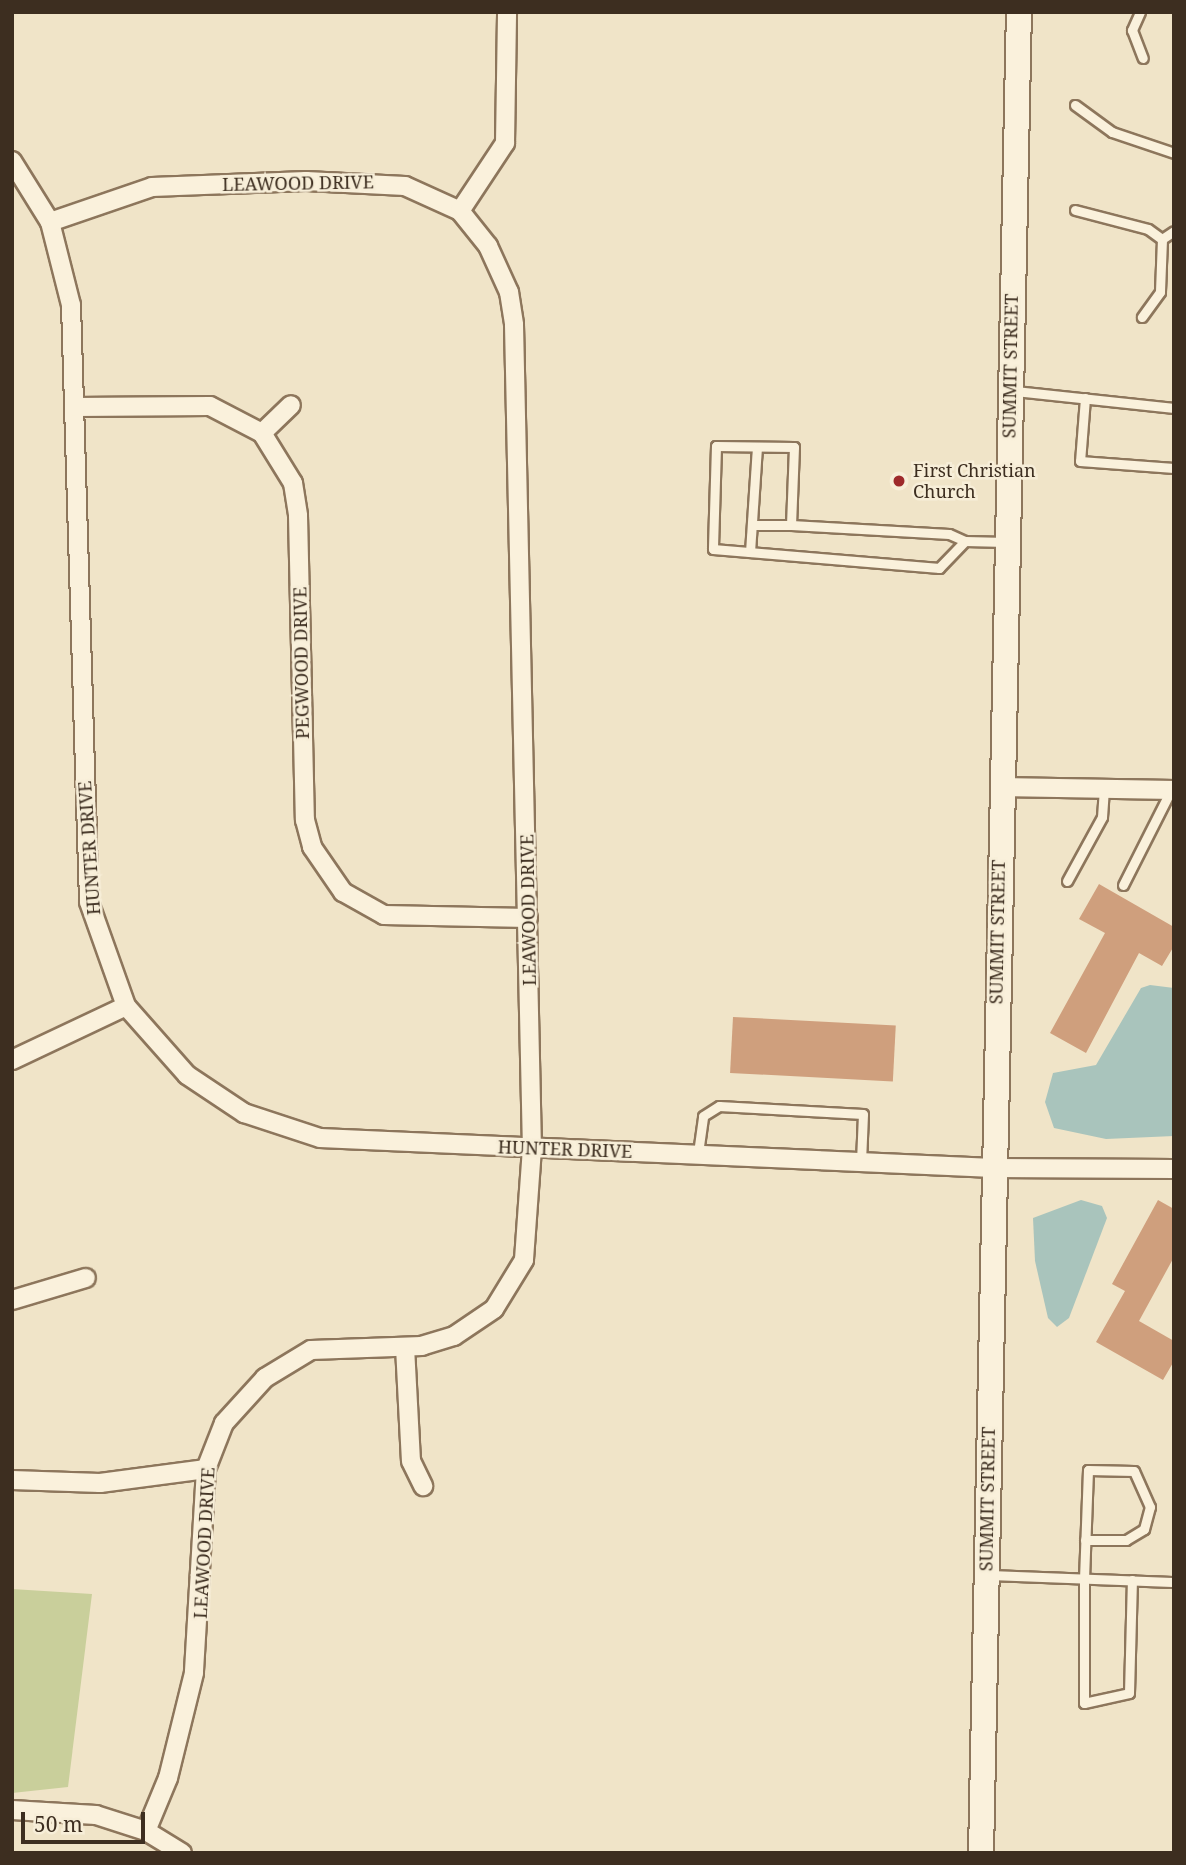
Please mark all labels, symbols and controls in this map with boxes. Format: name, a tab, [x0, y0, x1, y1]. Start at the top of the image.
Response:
street label: LEAWOOD DRIVE	[222, 171, 374, 195]
street label: SUMMIT STREET	[998, 294, 1022, 438]
place label: First Christian Church	[913, 460, 1036, 503]
marker: First Christian Church	[891, 473, 907, 489]
street label: PEGWOOD DRIVE	[289, 587, 313, 739]
street label: HUNTER DRIVE	[74, 780, 104, 916]
street label: LEAWOOD DRIVE	[516, 834, 540, 986]
street label: SUMMIT STREET	[985, 860, 1009, 1004]
street label: HUNTER DRIVE	[497, 1136, 633, 1162]
street label: SUMMIT STREET	[975, 1427, 999, 1571]
street label: LEAWOOD DRIVE	[189, 1467, 219, 1619]
scale bar	[24, 1798, 149, 1842]
text: 50 m	[34, 1810, 83, 1838]

